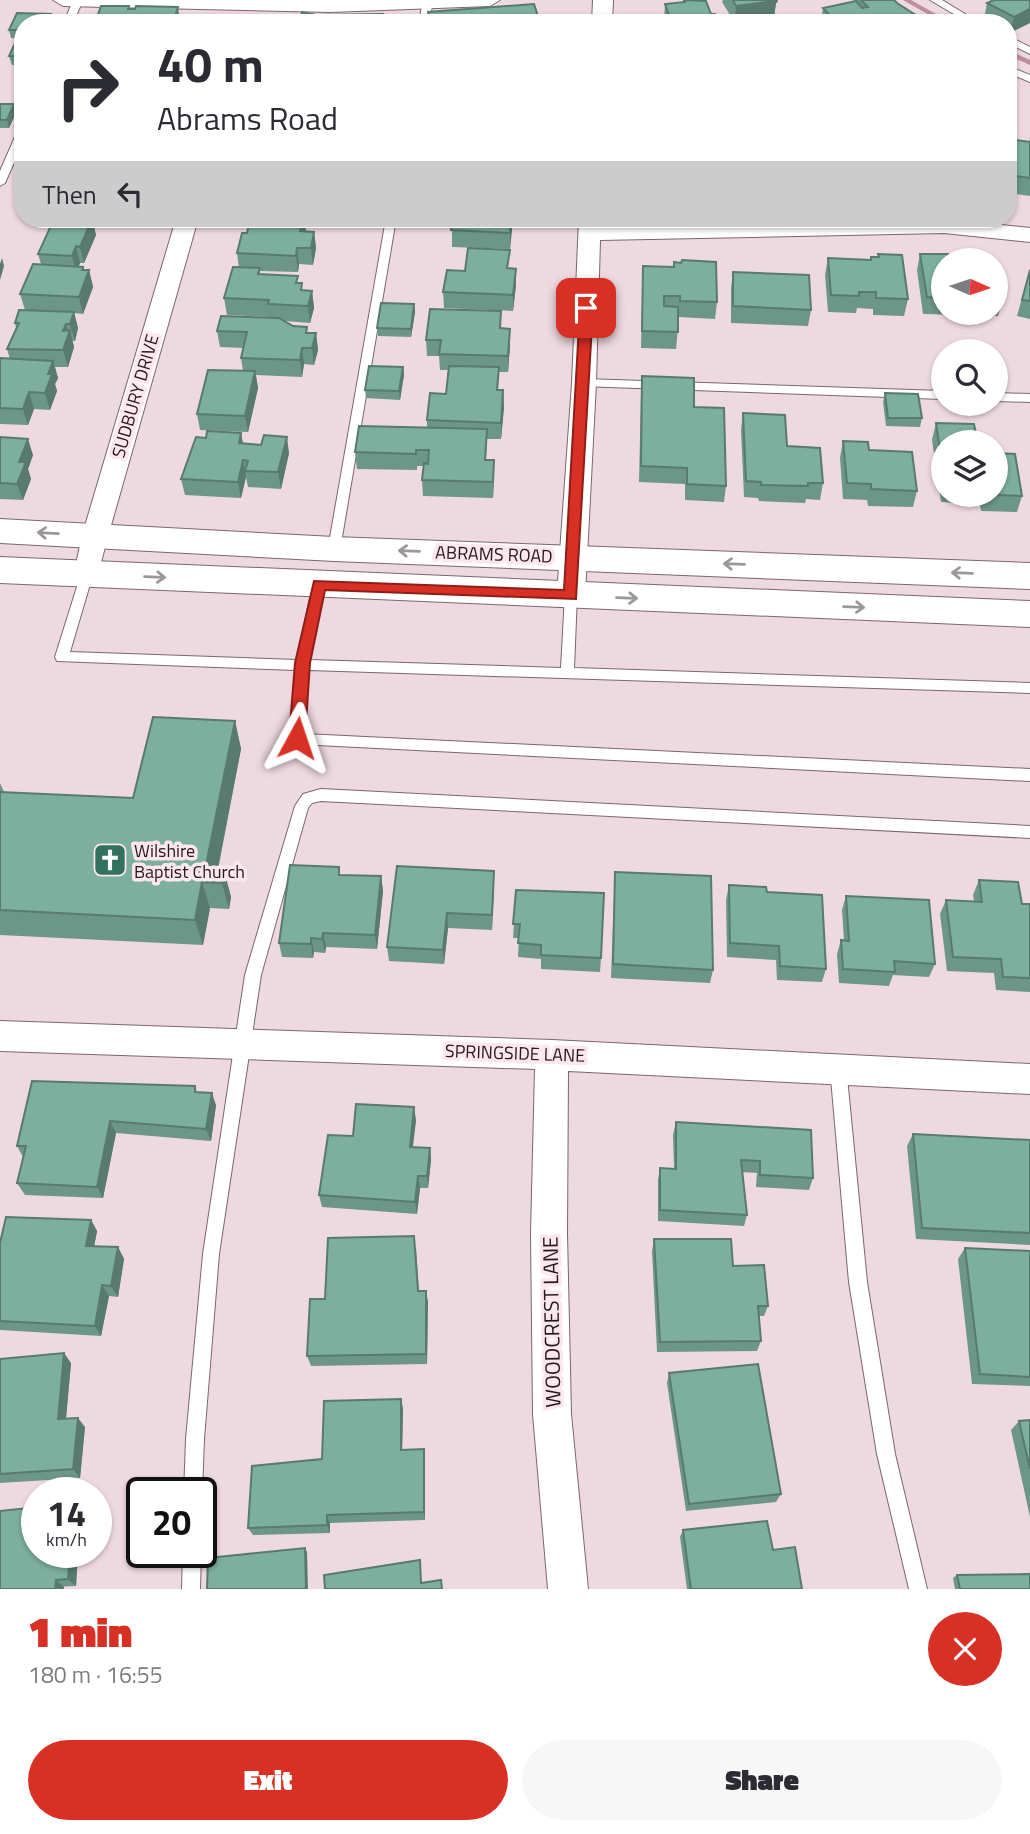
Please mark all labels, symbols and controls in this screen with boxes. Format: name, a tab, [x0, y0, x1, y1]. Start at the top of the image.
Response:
text: 40 m	[157, 26, 264, 101]
icon: right	[42, 42, 133, 133]
text: Abrams Road	[157, 94, 338, 142]
text: Then	[42, 175, 97, 214]
icon: left	[111, 175, 149, 213]
north arrow	[931, 248, 1008, 326]
map controls	[931, 248, 1008, 507]
pin	[556, 278, 616, 338]
icon: arrive	[567, 289, 605, 327]
street label: SUDBURY DRIVE	[104, 331, 166, 461]
button: search	[931, 339, 1008, 416]
button: layers	[931, 430, 1008, 507]
one-way arrow	[36, 527, 59, 540]
street label: ABRAMS ROAD	[435, 538, 553, 570]
one-way arrow	[398, 545, 421, 558]
one-way arrow	[723, 557, 746, 570]
one-way arrow	[951, 566, 974, 579]
one-way arrow	[143, 571, 166, 584]
one-way arrow	[615, 591, 638, 604]
one-way arrow	[843, 601, 866, 614]
position arrow	[260, 701, 334, 775]
place label: Wilshire Baptist Church	[134, 837, 245, 885]
church icon: Wilshire Baptist Church	[91, 841, 129, 879]
street label: SPRINGSIDE LANE	[444, 1037, 586, 1069]
street label: WOODCREST LANE	[534, 1236, 568, 1408]
speed limit sign: 20	[126, 1477, 217, 1568]
text: 14	[47, 1486, 86, 1540]
text: km/h	[46, 1526, 87, 1553]
text: 1 min	[28, 1599, 132, 1663]
button: close	[928, 1612, 1002, 1686]
text: 180 m · 16:55	[28, 1657, 163, 1692]
button: Exit	[28, 1740, 508, 1820]
button: Share	[522, 1740, 1002, 1820]

